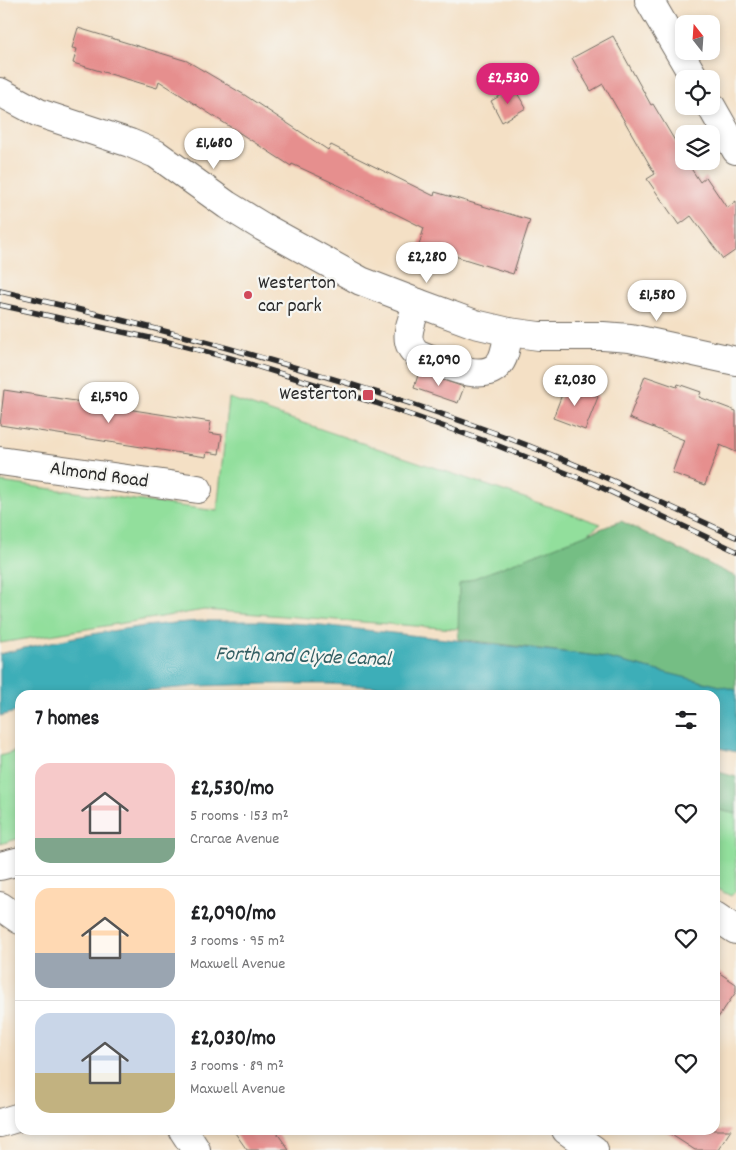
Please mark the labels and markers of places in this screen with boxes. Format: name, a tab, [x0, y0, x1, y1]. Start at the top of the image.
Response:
pin: £2,530	[467, 62, 549, 105]
pin: £1,680	[173, 128, 255, 170]
pin: £2,280	[386, 242, 468, 284]
place label: Westerton car park	[258, 270, 336, 321]
pin: £1,580	[616, 280, 698, 322]
marker: Westerton car park	[242, 289, 254, 301]
pin: £2,090	[398, 344, 480, 387]
pin: £2,030	[534, 364, 616, 407]
place label: Westerton	[279, 381, 357, 409]
pin: £1,590	[68, 382, 150, 424]
marker: Westerton	[361, 388, 375, 402]

